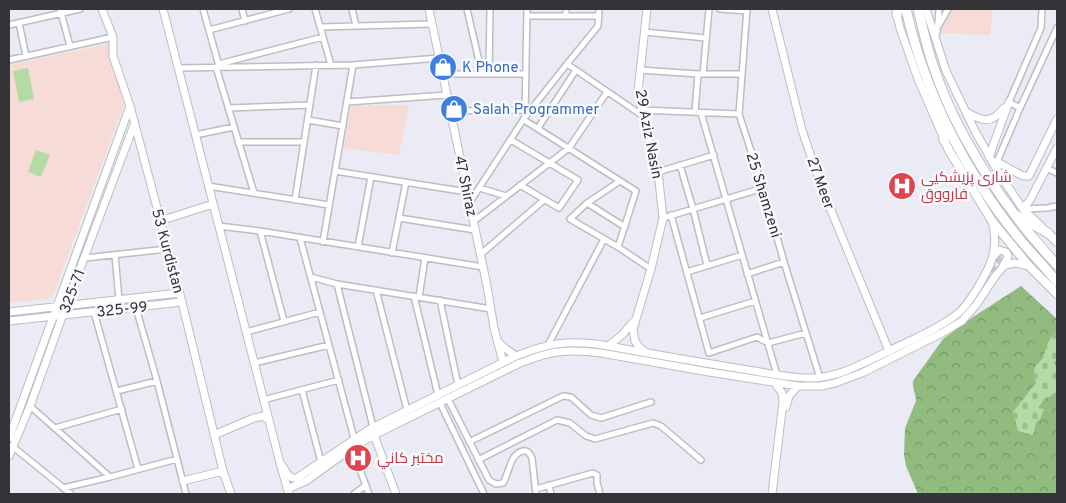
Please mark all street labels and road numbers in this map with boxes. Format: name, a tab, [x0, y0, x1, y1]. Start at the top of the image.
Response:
street label: 29 Aziz Nasin	[630, 88, 666, 181]
street label: 25 Shamzeni	[741, 150, 785, 240]
street label: 47 Shiraz	[449, 154, 480, 219]
street label: 27 Meer	[801, 155, 838, 212]
street label: 53 Kurdistan	[146, 207, 187, 296]
street label: 325-71	[56, 267, 91, 316]
street label: 325-99	[96, 298, 149, 323]

